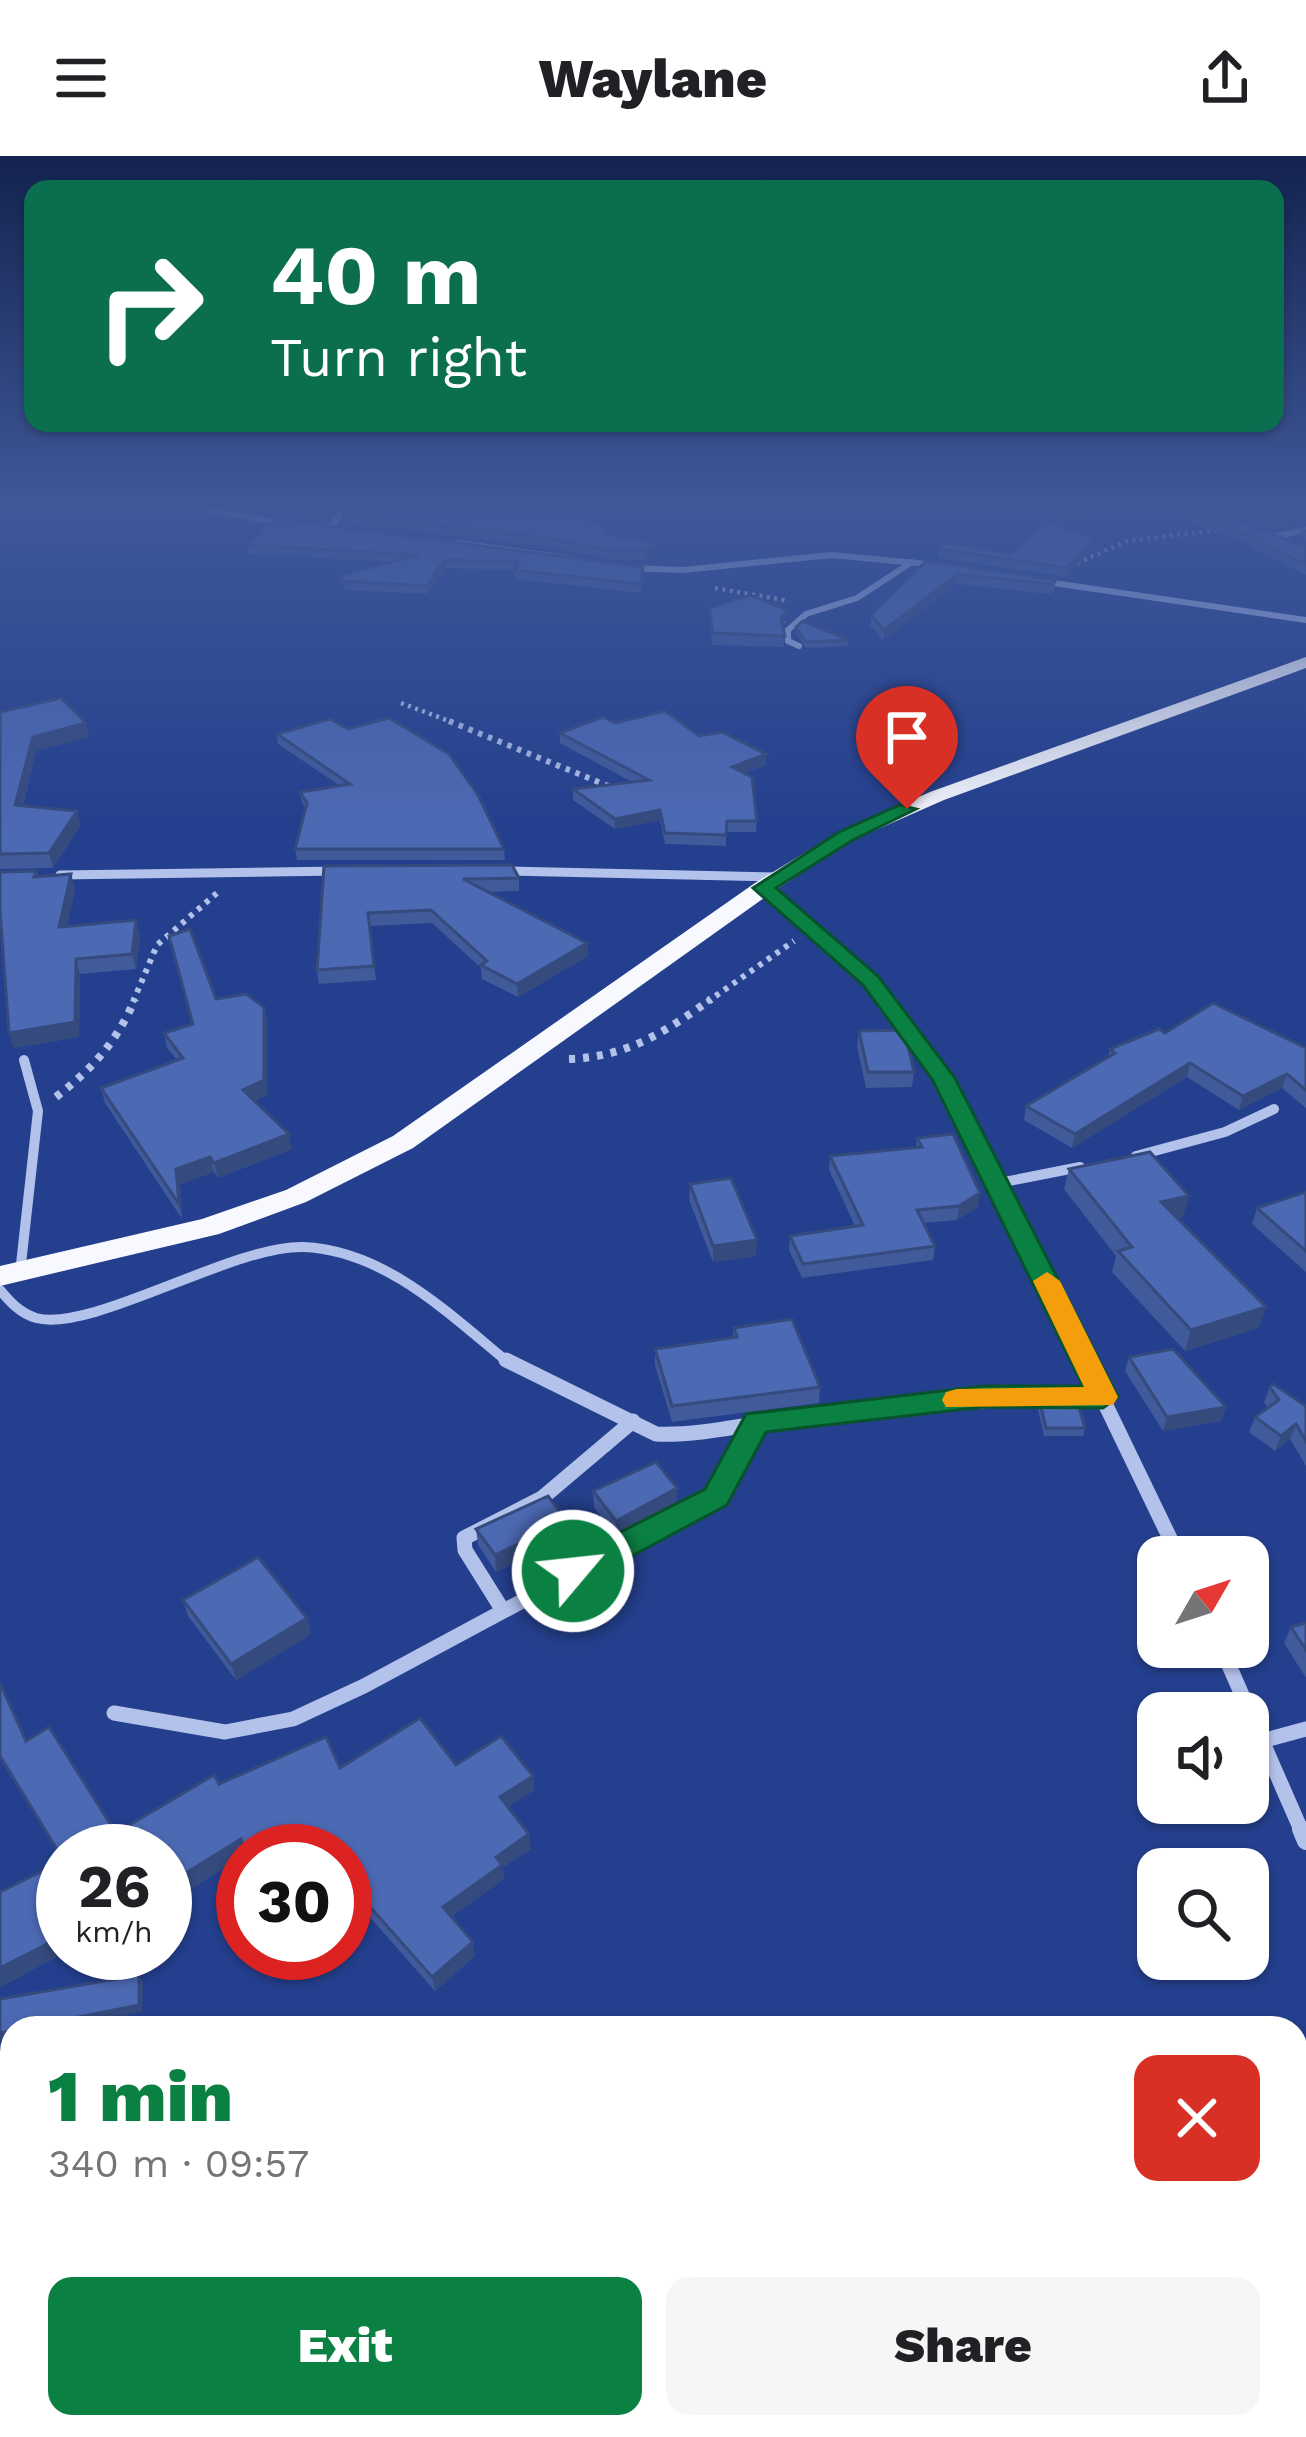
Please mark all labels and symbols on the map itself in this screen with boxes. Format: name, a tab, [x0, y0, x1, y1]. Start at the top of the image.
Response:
pin	[856, 686, 958, 809]
position arrow	[510, 1508, 636, 1634]
north arrow	[1137, 1536, 1269, 1668]
speed limit sign: 30	[216, 1824, 372, 1980]

